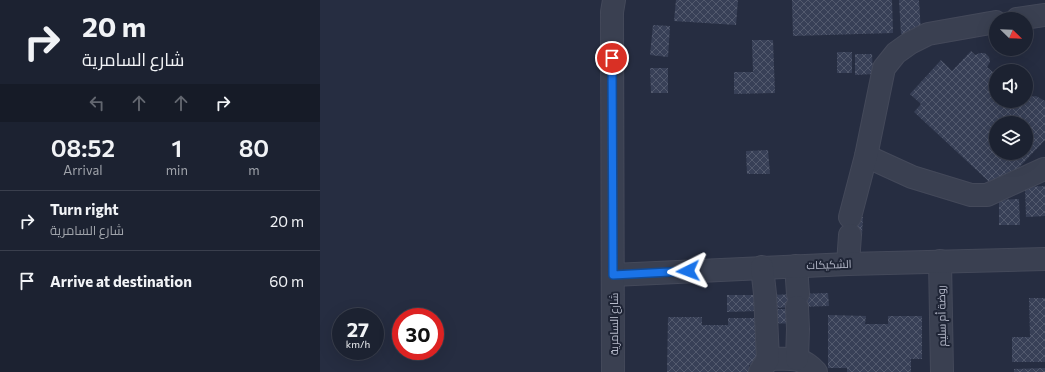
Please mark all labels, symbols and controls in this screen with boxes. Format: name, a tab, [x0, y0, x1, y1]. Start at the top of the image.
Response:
text: 20 m	[82, 9, 146, 43]
north arrow	[989, 12, 1033, 56]
map controls	[989, 12, 1033, 160]
icon: right	[16, 16, 68, 68]
pin	[595, 41, 629, 75]
icon: arrive	[601, 47, 623, 69]
text: شارع السامرية	[82, 48, 185, 70]
button: sound	[989, 64, 1033, 108]
icon: left	[86, 92, 108, 114]
icon: ahead	[128, 92, 150, 114]
icon: ahead	[170, 92, 192, 114]
icon: right	[212, 92, 234, 114]
button: layers	[989, 116, 1033, 160]
text: 08:52	[51, 133, 115, 162]
text: 1	[171, 133, 182, 162]
text: 80	[239, 133, 269, 162]
text: Arrival	[63, 162, 103, 178]
text: min	[166, 162, 188, 178]
text: m	[248, 162, 260, 178]
text: Turn right	[50, 200, 119, 218]
icon: right	[16, 210, 38, 232]
text: 20 m	[270, 212, 304, 230]
text: شارع السامرية	[50, 222, 124, 238]
position arrow	[667, 250, 709, 292]
street label: الشكيكات	[806, 257, 852, 271]
icon: arrive	[16, 270, 38, 292]
text: Arrive at destination	[50, 272, 192, 290]
text: 60 m	[269, 272, 304, 290]
street label: روضة أم سليم	[934, 285, 950, 347]
street label: شارع السامرية	[607, 293, 622, 355]
speed limit sign: 30	[392, 308, 444, 360]
text: 27	[347, 317, 369, 341]
text: km/h	[346, 338, 370, 350]

